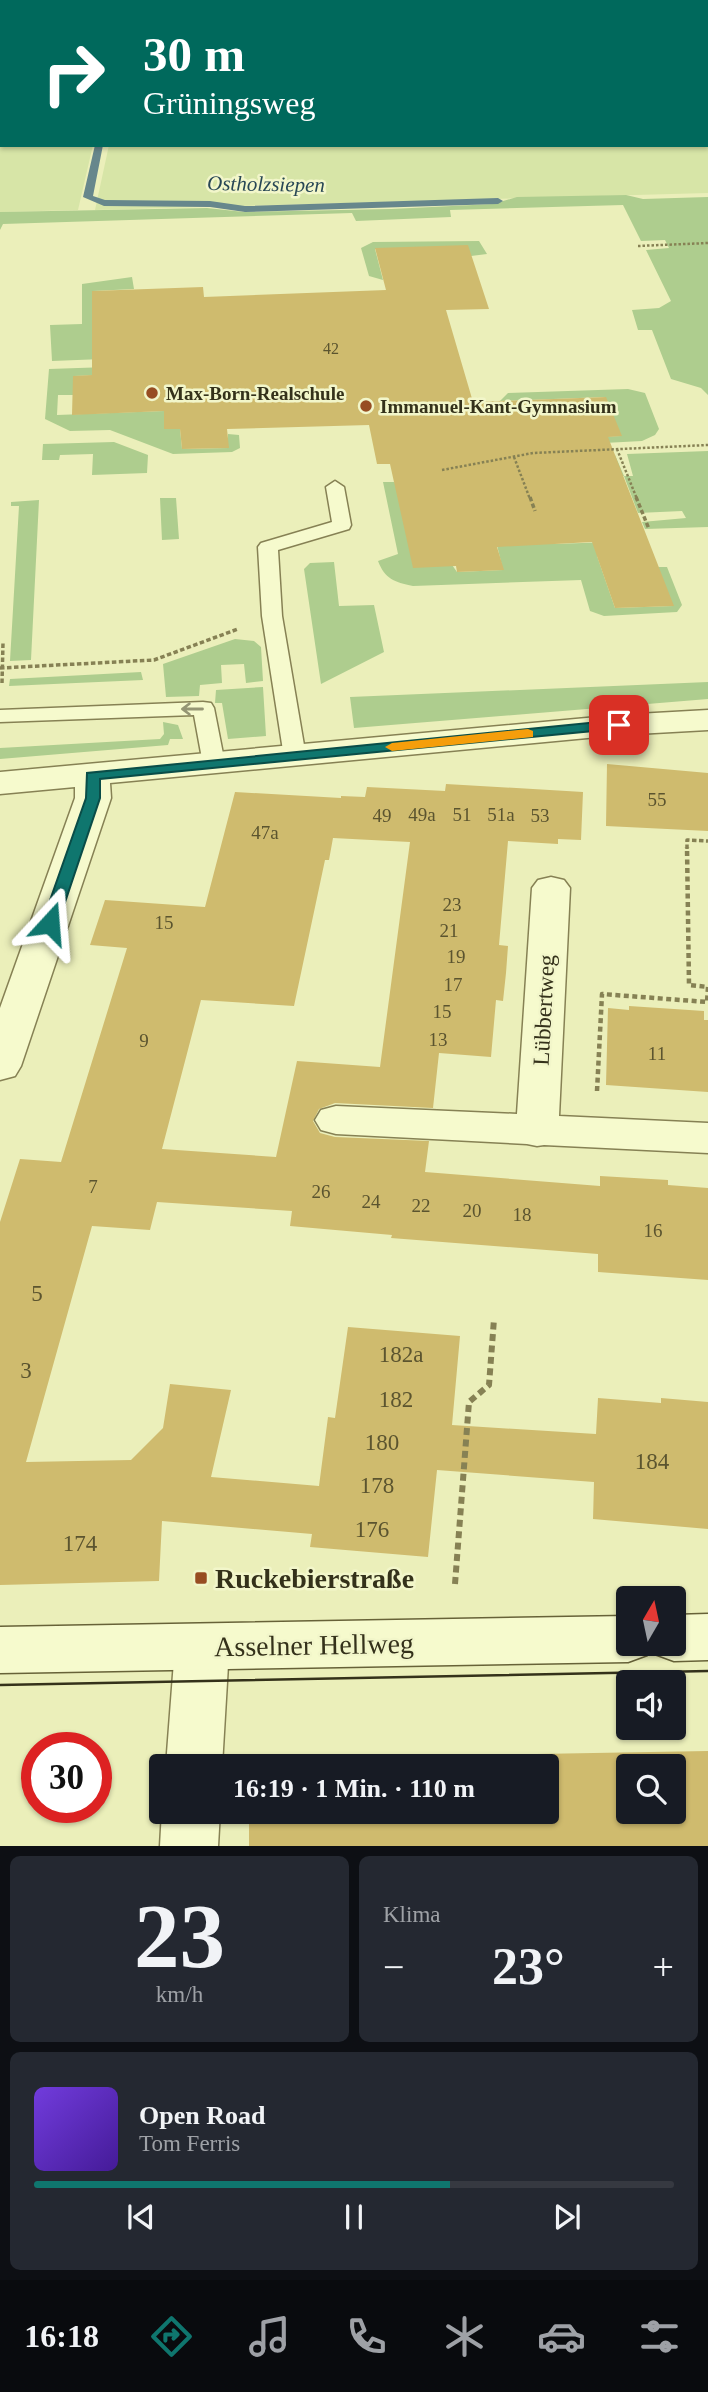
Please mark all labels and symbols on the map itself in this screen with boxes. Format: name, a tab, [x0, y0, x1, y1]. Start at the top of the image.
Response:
water label: Ostholzsiepen	[207, 171, 325, 197]
house number: 42	[323, 340, 339, 357]
place label: Max-Born-Realschule	[166, 383, 344, 404]
marker: Max-Born-Realschule	[144, 385, 160, 401]
place label: Immanuel-Kant-Gymnasium	[380, 396, 617, 417]
marker: Immanuel-Kant-Gymnasium	[358, 398, 374, 414]
pin	[589, 695, 649, 755]
one-way arrow	[180, 702, 203, 716]
house number: 55	[648, 789, 667, 810]
house number: 49a	[408, 804, 436, 825]
house number: 51	[453, 804, 472, 825]
house number: 51a	[487, 804, 515, 825]
house number: 49	[373, 805, 392, 826]
house number: 53	[531, 805, 550, 826]
house number: 47a	[251, 822, 279, 843]
position arrow	[13, 886, 87, 960]
house number: 23	[443, 894, 462, 915]
house number: 15	[155, 912, 174, 933]
house number: 21	[440, 920, 459, 941]
house number: 19	[447, 946, 466, 967]
street label: Lübbertweg	[529, 953, 559, 1066]
house number: 17	[444, 974, 463, 995]
house number: 15	[433, 1001, 452, 1022]
house number: 13	[429, 1029, 448, 1050]
house number: 9	[139, 1030, 149, 1051]
house number: 11	[648, 1043, 666, 1064]
house number: 7	[88, 1176, 98, 1197]
house number: 26	[312, 1181, 331, 1202]
house number: 24	[362, 1191, 381, 1212]
house number: 22	[412, 1195, 431, 1216]
house number: 20	[463, 1200, 482, 1221]
house number: 18	[513, 1204, 532, 1225]
house number: 16	[644, 1220, 663, 1241]
house number: 5	[31, 1281, 43, 1306]
house number: 182a	[379, 1342, 423, 1367]
house number: 3	[20, 1358, 32, 1383]
house number: 182	[379, 1387, 413, 1412]
house number: 180	[365, 1430, 399, 1455]
house number: 184	[635, 1449, 670, 1474]
house number: 178	[360, 1473, 394, 1498]
house number: 176	[355, 1517, 389, 1542]
house number: 174	[63, 1531, 98, 1556]
place label: Ruckebierstraße	[215, 1563, 414, 1594]
marker: Ruckebierstraße	[193, 1570, 209, 1586]
north arrow	[616, 1586, 686, 1656]
street label: Asselner Hellweg	[214, 1628, 414, 1662]
speed limit sign: 30	[21, 1732, 112, 1823]

